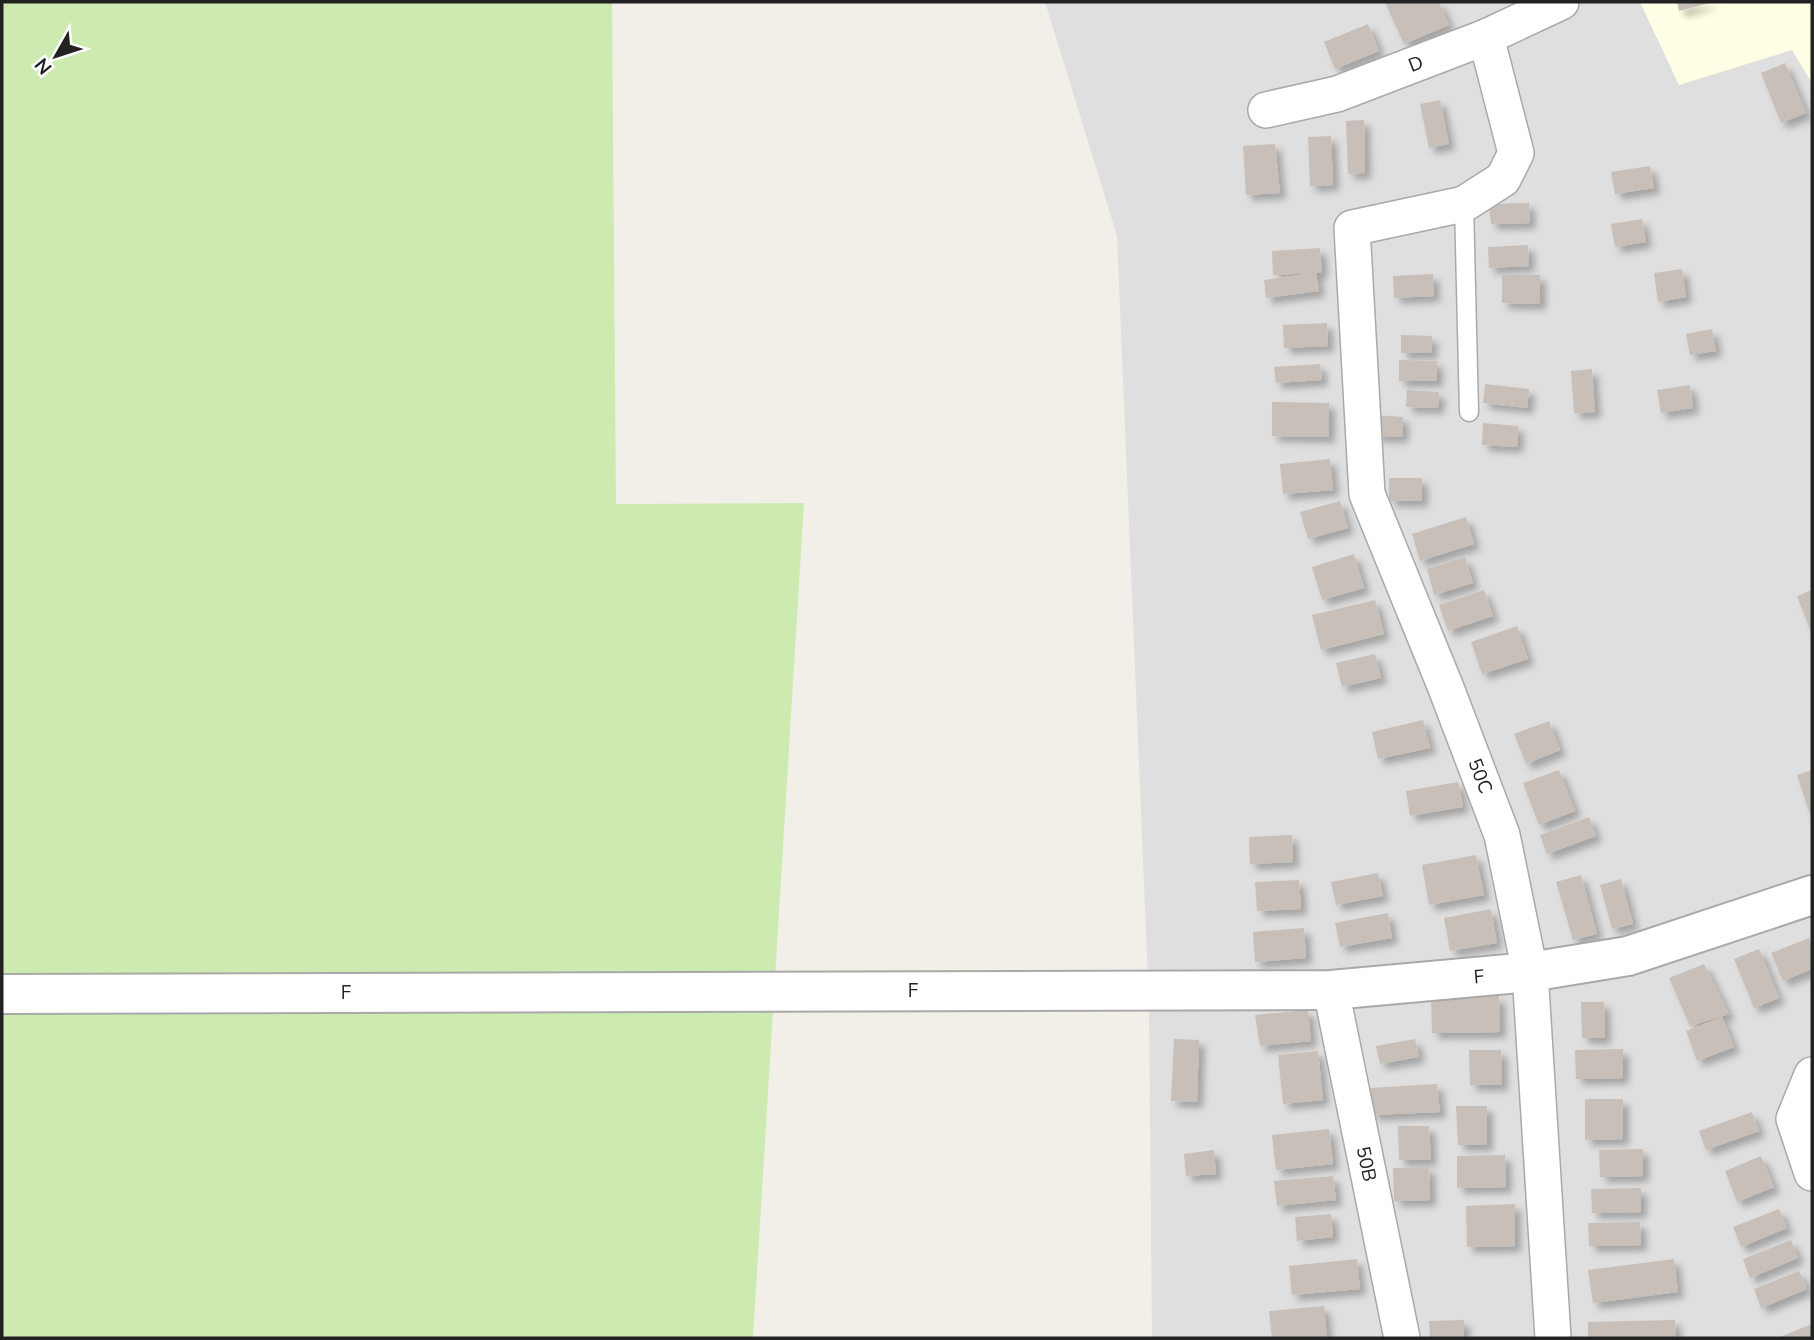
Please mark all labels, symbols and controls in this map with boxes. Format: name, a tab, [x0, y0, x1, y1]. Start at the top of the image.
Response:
north arrow	[21, 21, 91, 91]
street label: D	[1405, 49, 1427, 79]
text: N	[29, 52, 58, 80]
street label: 50C	[1461, 755, 1499, 797]
street label: F	[1473, 964, 1485, 990]
street label: F	[908, 978, 918, 1004]
street label: F	[341, 980, 351, 1006]
street label: 50B	[1350, 1144, 1382, 1184]

